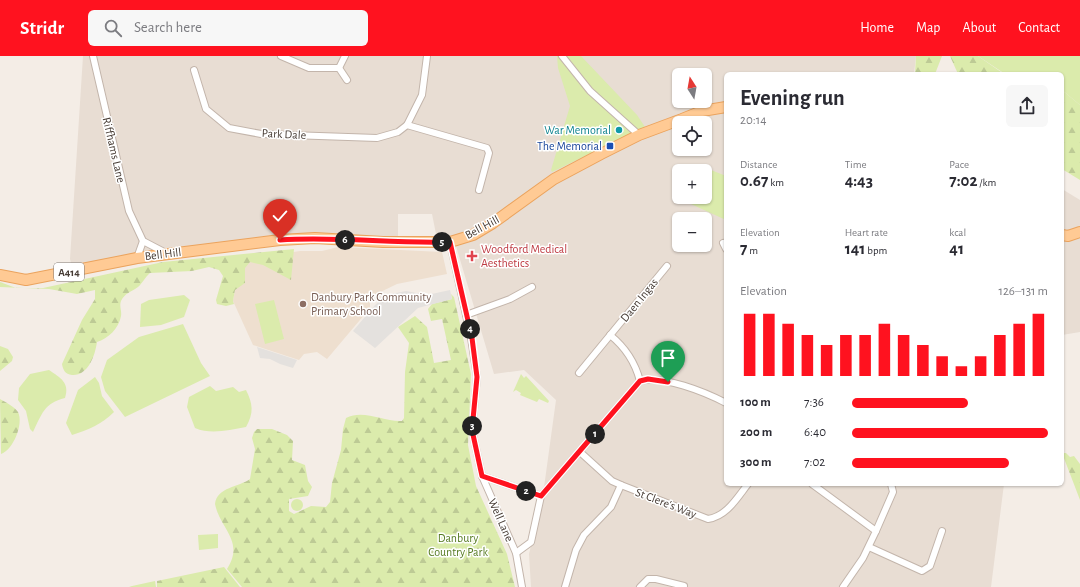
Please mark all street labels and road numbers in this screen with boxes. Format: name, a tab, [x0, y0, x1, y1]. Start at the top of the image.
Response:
street label: Riffhams Lane	[101, 116, 127, 184]
street label: Park Dale	[261, 127, 307, 141]
street label: Bell Hill	[463, 213, 501, 241]
street label: Bell Hill	[144, 246, 182, 262]
road number: A414	[54, 263, 84, 281]
street label: Daen Ingas	[618, 276, 660, 324]
street label: St Clere's Way	[633, 486, 698, 521]
street label: Well Lane	[486, 497, 516, 543]

